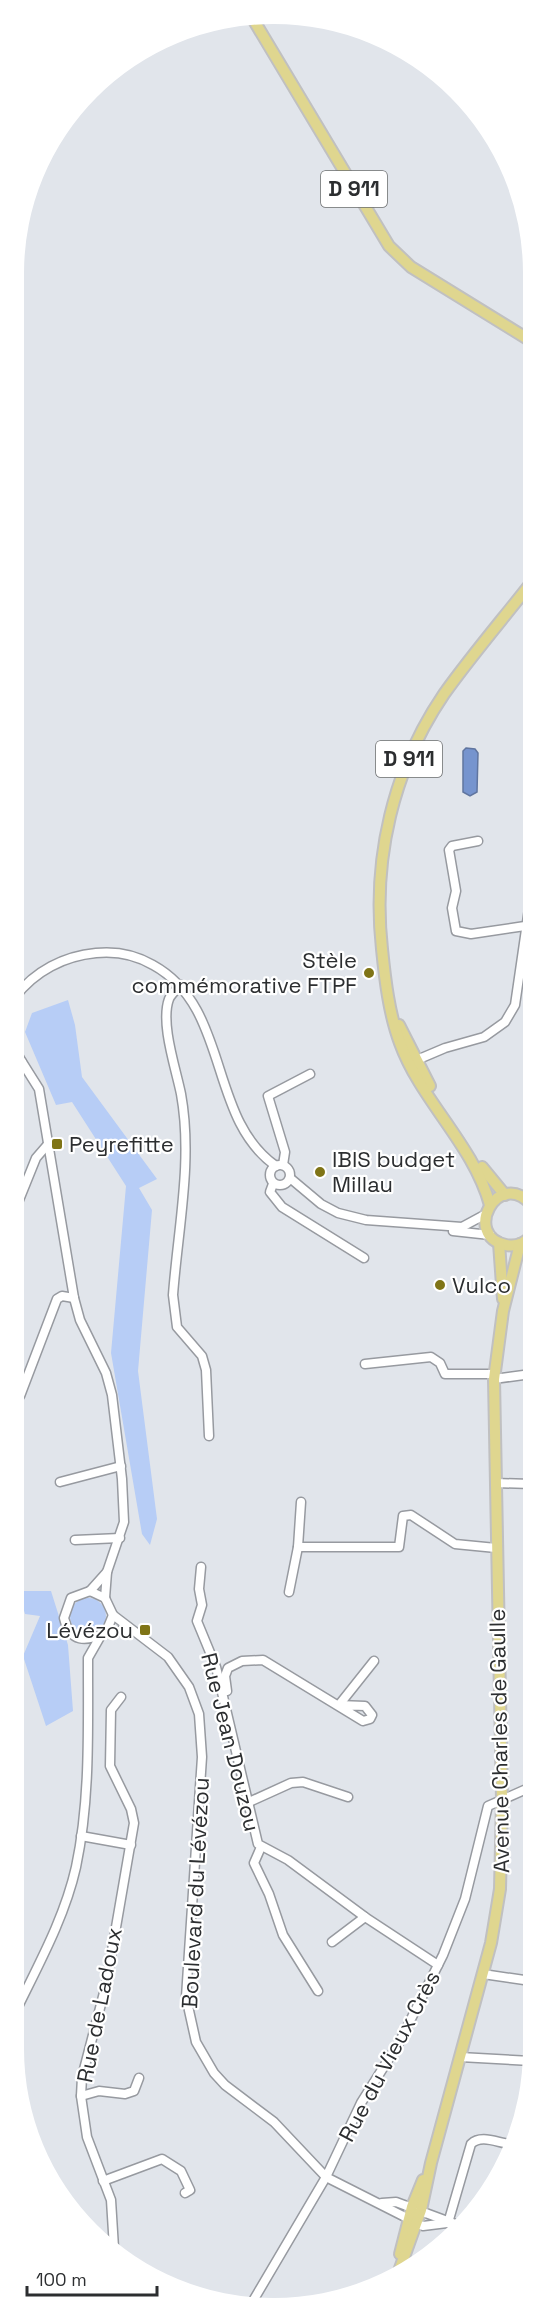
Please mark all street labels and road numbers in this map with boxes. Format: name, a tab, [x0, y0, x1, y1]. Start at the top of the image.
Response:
road number: D 911	[321, 171, 387, 207]
road number: D 911	[376, 741, 442, 777]
street label: Avenue Charles de Gaulle	[483, 1608, 515, 1874]
street label: Rue Jean Douzou	[195, 1650, 267, 1834]
street label: Boulevard du Lévézou	[175, 1777, 215, 2009]
street label: Rue de Ladoux	[70, 1925, 128, 2085]
street label: Rue du Vieux Crès	[332, 1966, 446, 2146]

